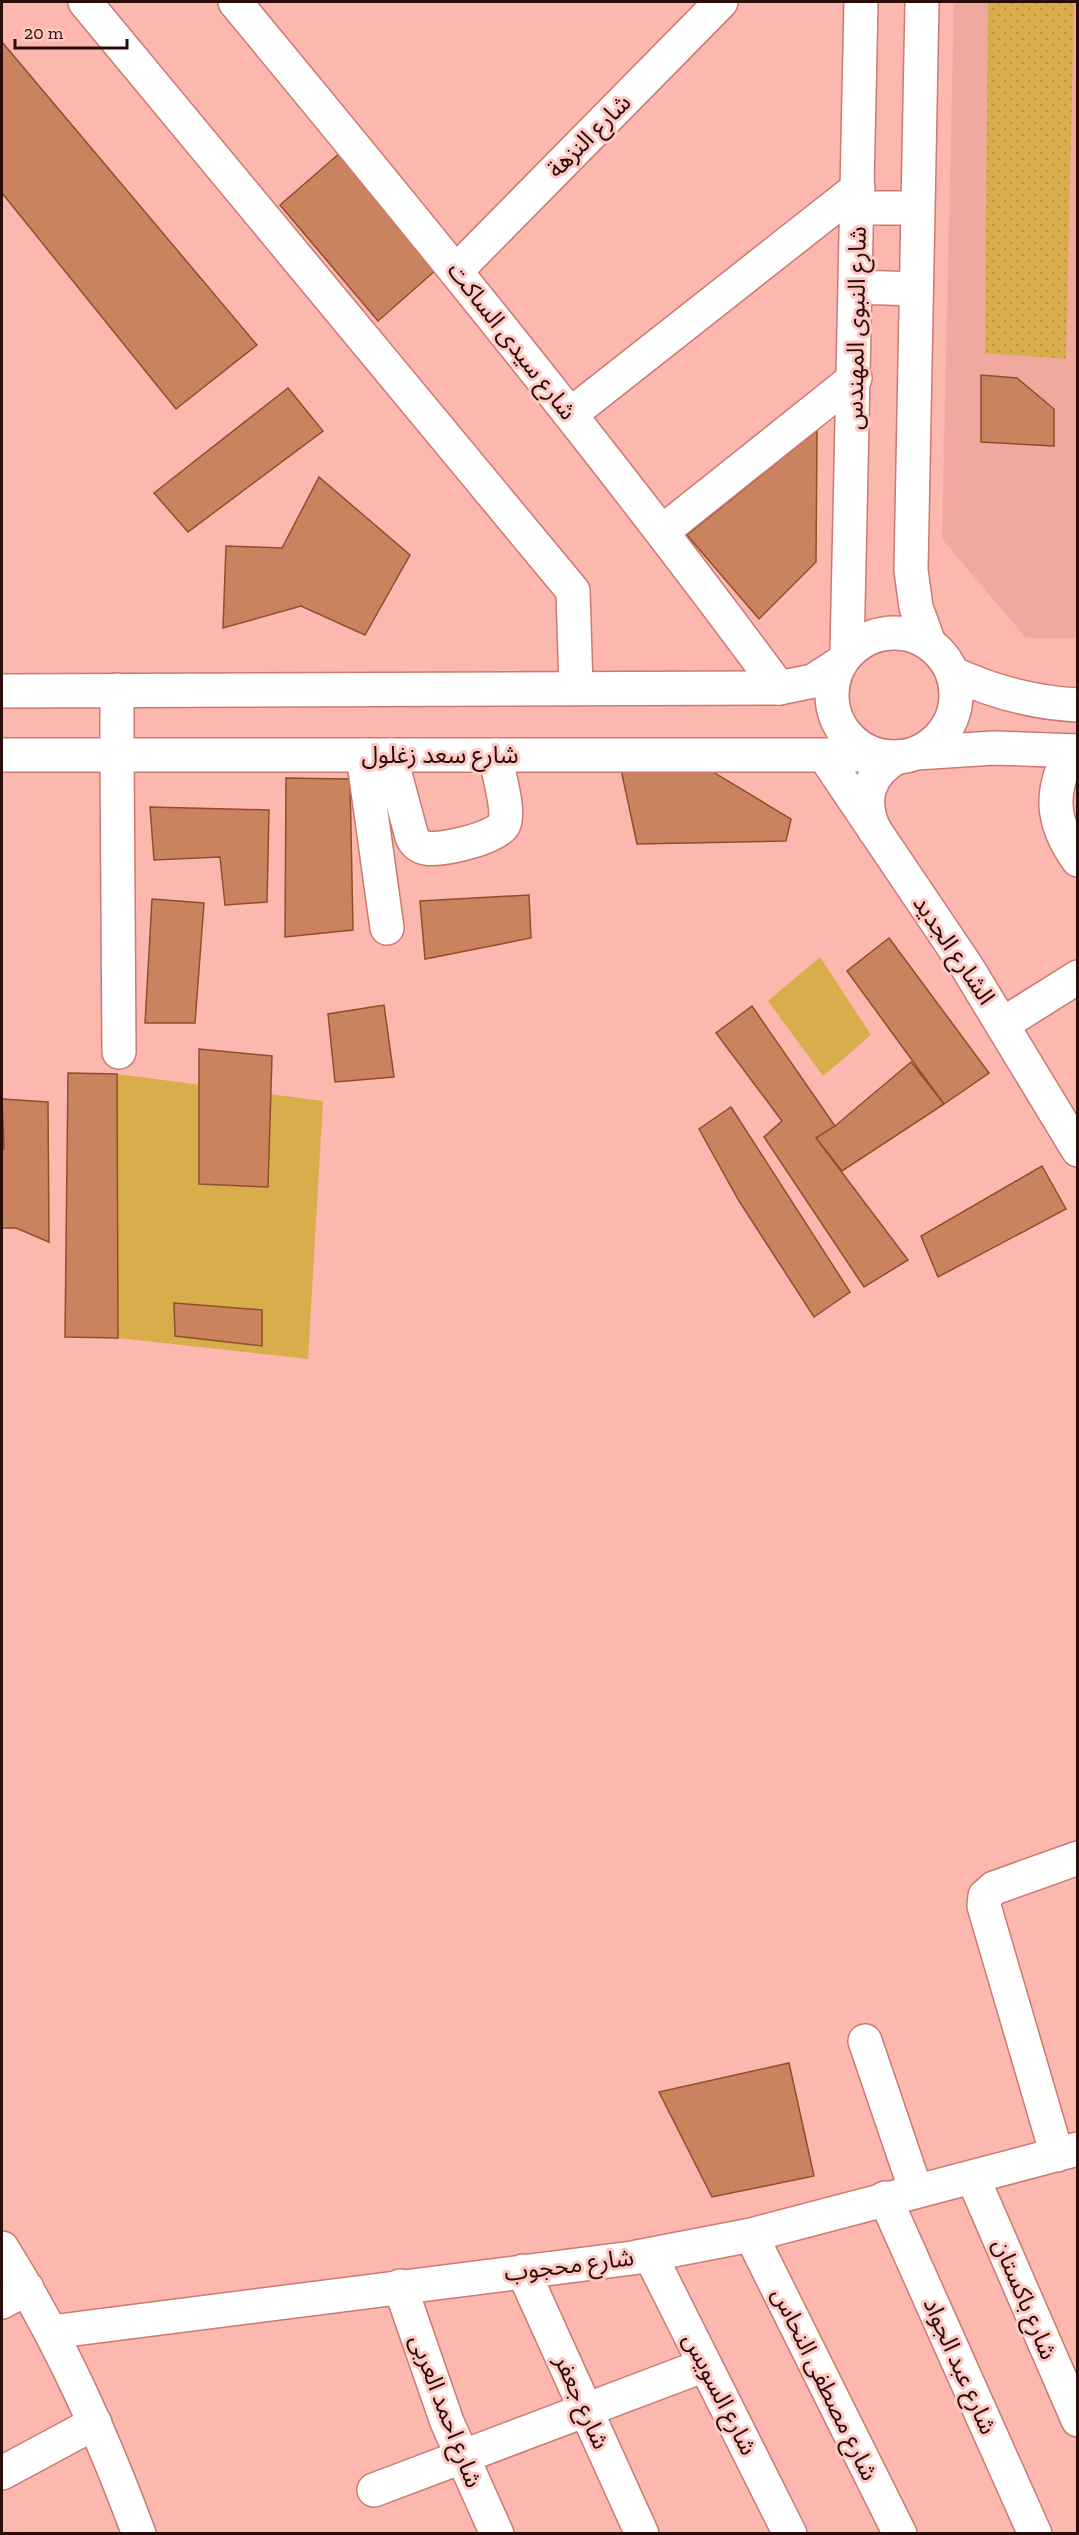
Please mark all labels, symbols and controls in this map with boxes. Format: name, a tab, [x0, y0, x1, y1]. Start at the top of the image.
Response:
scale bar	[15, 12, 128, 50]
text: 20 m	[24, 22, 64, 44]
street label: شارع النزهة	[541, 88, 639, 186]
street label: شارع النبوى المهندس	[839, 226, 875, 430]
street label: شارع سيدى الساكت	[440, 256, 583, 427]
street label: شارع سعد زغلول	[361, 740, 519, 772]
street label: الشارع الجديد	[905, 889, 1002, 1012]
street label: شارع باكستان	[984, 2234, 1064, 2365]
street label: شارع محجوب	[502, 2242, 636, 2290]
street label: شارع مصطفى النحاس	[763, 2283, 885, 2486]
street label: شارع عبد الجواد	[915, 2293, 1003, 2440]
street label: شارع السويس	[675, 2328, 764, 2461]
street label: شارع احمد العربى	[401, 2330, 489, 2492]
street label: شارع جعفر	[546, 2349, 616, 2455]

